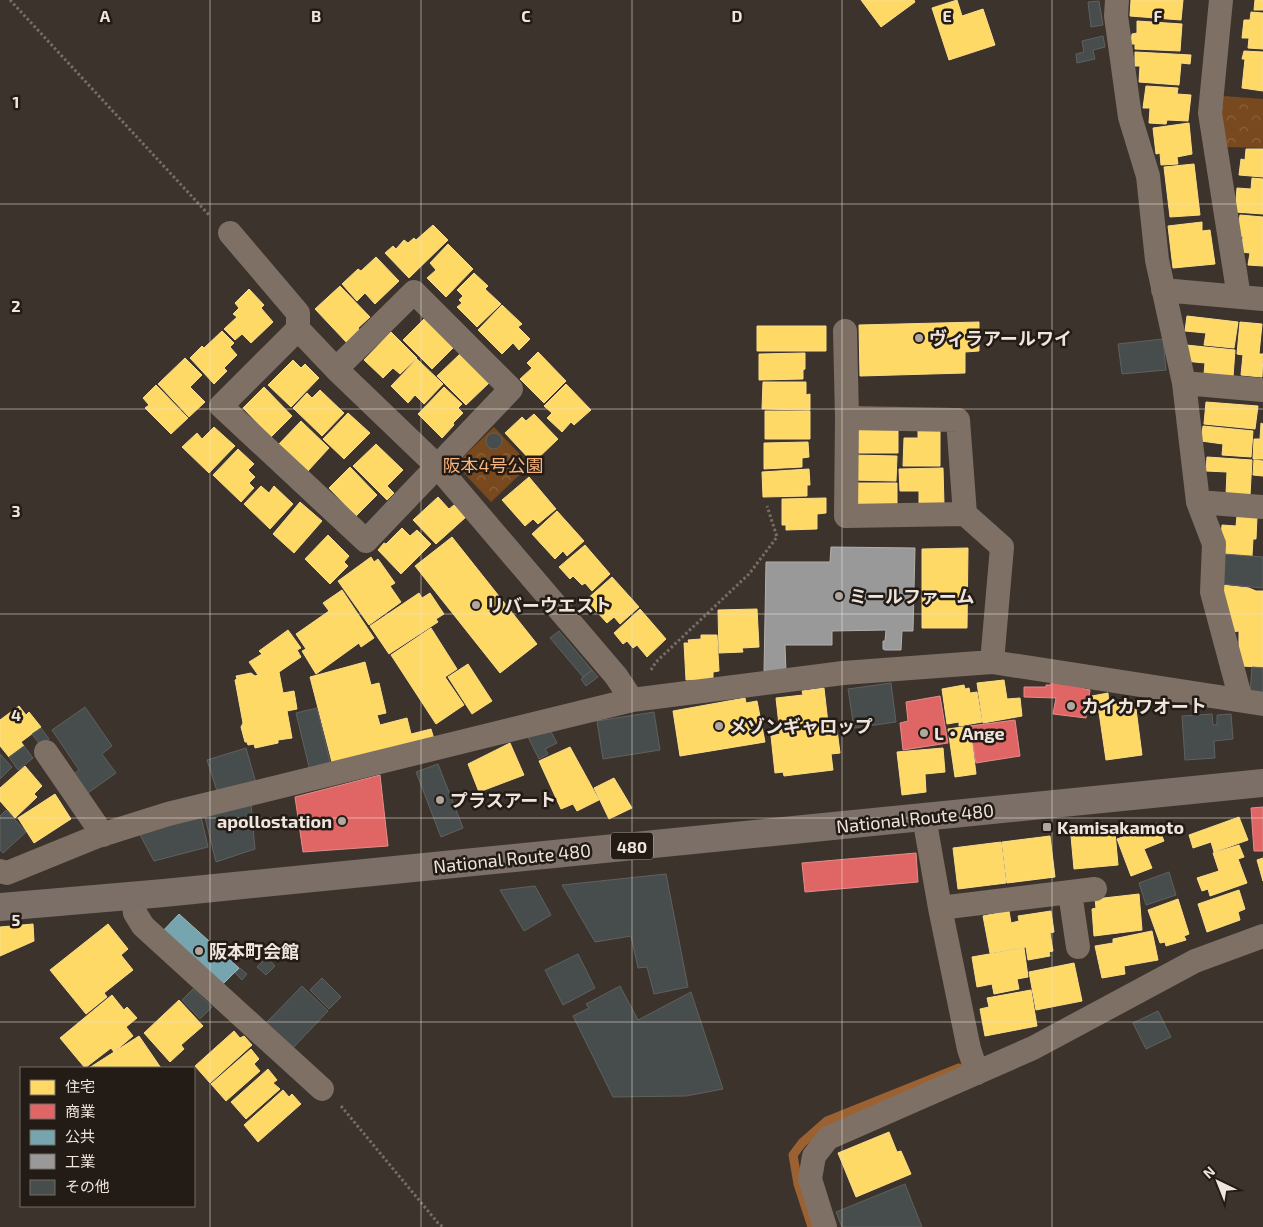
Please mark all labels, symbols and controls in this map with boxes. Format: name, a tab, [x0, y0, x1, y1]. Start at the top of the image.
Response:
text: A	[100, 6, 111, 25]
text: B	[311, 6, 321, 25]
text: C	[521, 6, 531, 25]
text: D	[732, 6, 743, 25]
text: E	[942, 6, 952, 25]
text: F	[1154, 6, 1163, 25]
text: 1	[13, 92, 19, 111]
text: 2	[11, 296, 21, 315]
place label: ヴィラアールワイ	[929, 327, 1072, 349]
marker: ヴィラアールワイ	[913, 332, 925, 344]
park label: 阪本4号公園	[442, 454, 544, 476]
text: 3	[11, 501, 21, 520]
place label: ミールファーム	[849, 585, 974, 607]
marker: ミールファーム	[833, 590, 845, 602]
place label: リバーウエスト	[486, 594, 612, 616]
marker: リバーウエスト	[470, 599, 482, 611]
place label: カイカワオート	[1081, 695, 1207, 717]
marker: カイカワオート	[1065, 700, 1077, 712]
text: 4	[11, 705, 21, 724]
place label: メゾンギャロップ	[729, 715, 873, 737]
marker: メゾンギャロップ	[713, 720, 725, 732]
place label: L・Ange	[934, 722, 1005, 744]
marker: L・Ange	[918, 727, 930, 739]
place label: プラスアート	[450, 789, 557, 811]
marker: プラスアート	[434, 794, 446, 806]
street label: National Route 480	[835, 799, 995, 837]
place label: apollostation	[217, 810, 332, 832]
marker: apollostation	[336, 815, 348, 827]
place label: Kamisakamoto	[1057, 816, 1184, 838]
marker: Kamisakamoto	[1041, 821, 1053, 833]
road number: 480	[611, 832, 653, 859]
street label: National Route 480	[432, 839, 592, 877]
text: 5	[12, 910, 21, 929]
place label: 阪本町会館	[209, 940, 299, 962]
marker: 阪本町会館	[193, 945, 205, 957]
legend	[20, 1067, 195, 1207]
text: 住宅	[65, 1077, 95, 1095]
text: 商業	[65, 1102, 95, 1120]
text: 公共	[65, 1127, 95, 1145]
text: 工業	[65, 1152, 95, 1170]
north arrow	[1193, 1157, 1243, 1207]
text: N	[1199, 1162, 1218, 1182]
text: その他	[65, 1177, 110, 1195]

